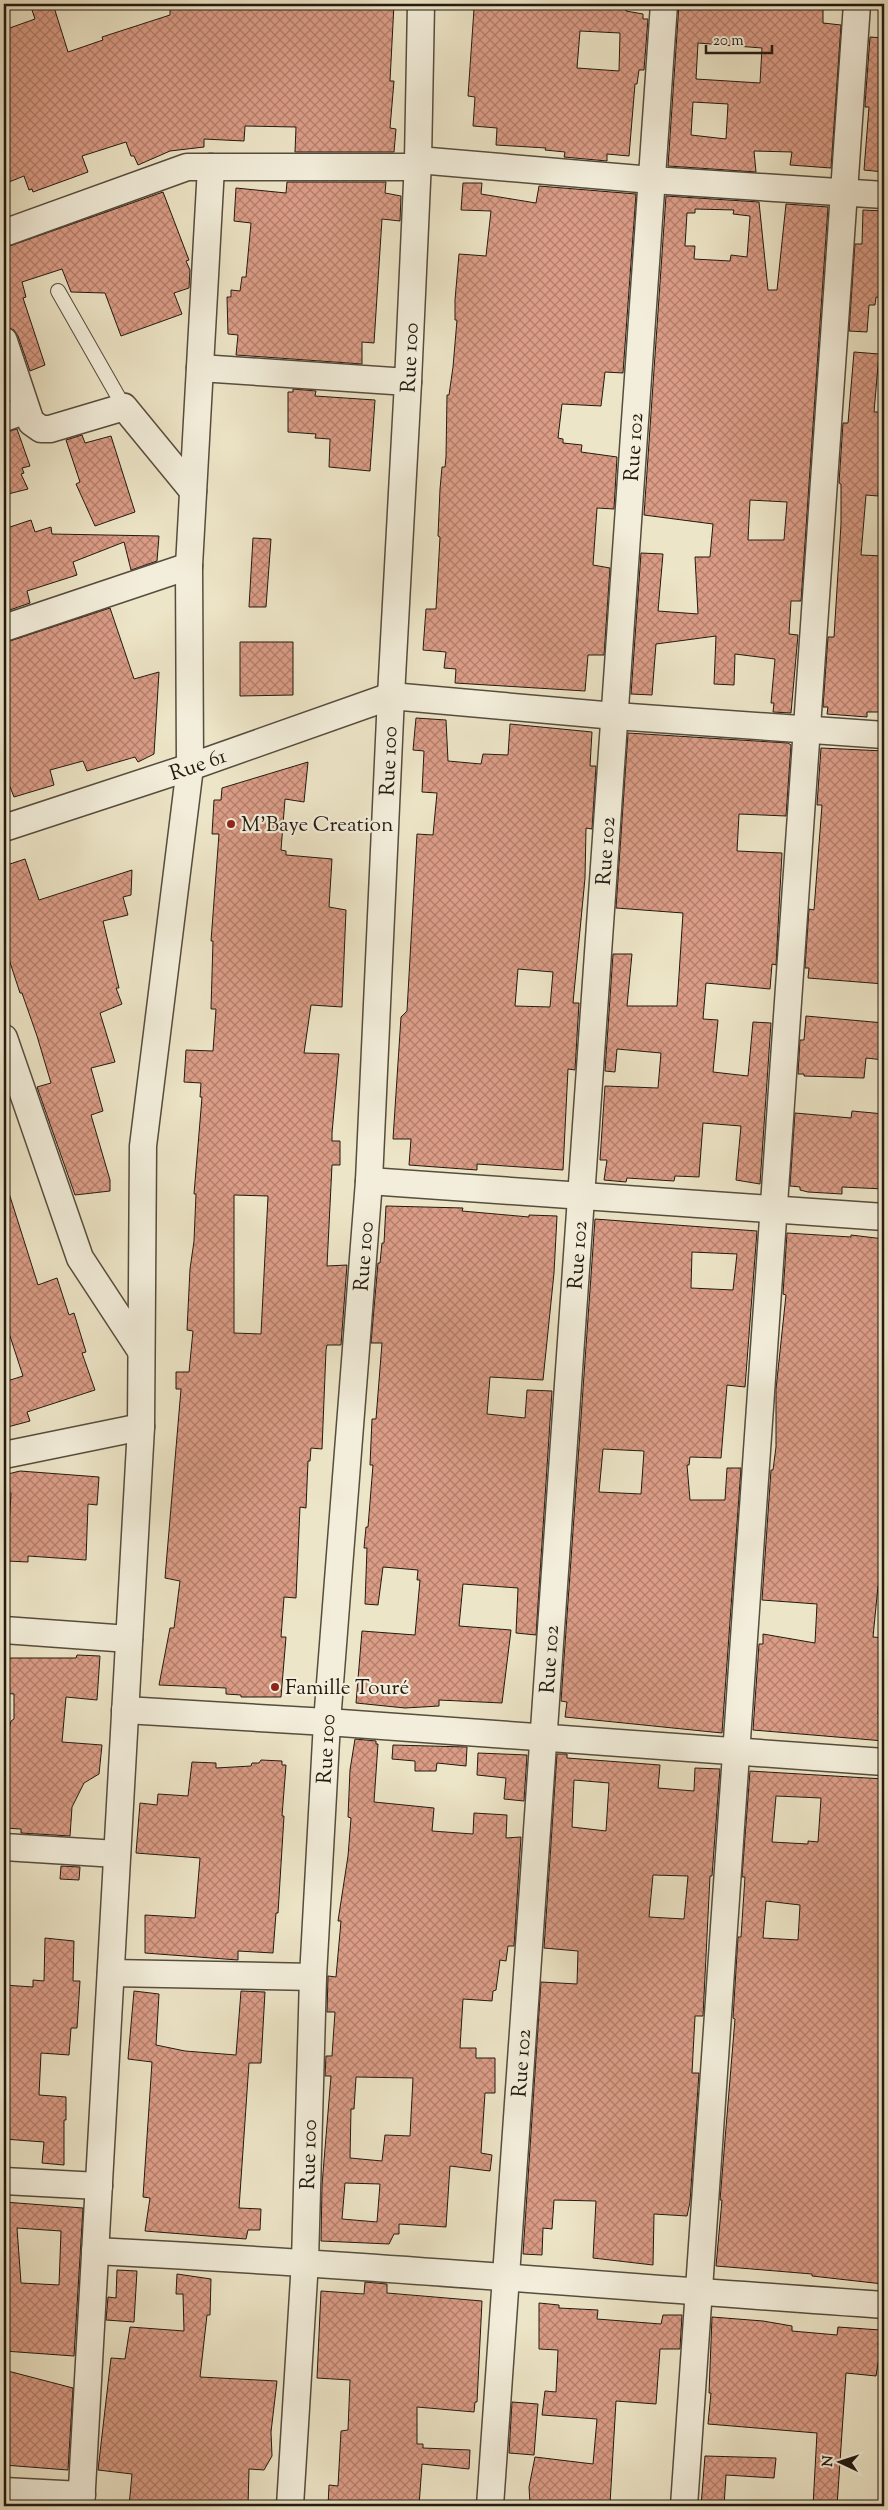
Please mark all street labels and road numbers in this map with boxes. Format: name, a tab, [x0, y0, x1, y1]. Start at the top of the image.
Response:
street label: Rue 100	[394, 322, 428, 393]
street label: Rue 102	[618, 412, 653, 482]
street label: Rue 100	[373, 725, 407, 797]
street label: Rue 61	[166, 742, 231, 790]
street label: Rue 102	[590, 816, 624, 886]
street label: Rue 100	[347, 1220, 383, 1293]
street label: Rue 102	[562, 1220, 596, 1290]
street label: Rue 102	[534, 1624, 568, 1694]
street label: Rue 100	[311, 1713, 345, 1785]
street label: Rue 102	[505, 2028, 540, 2098]
street label: Rue 100	[294, 2119, 326, 2190]

